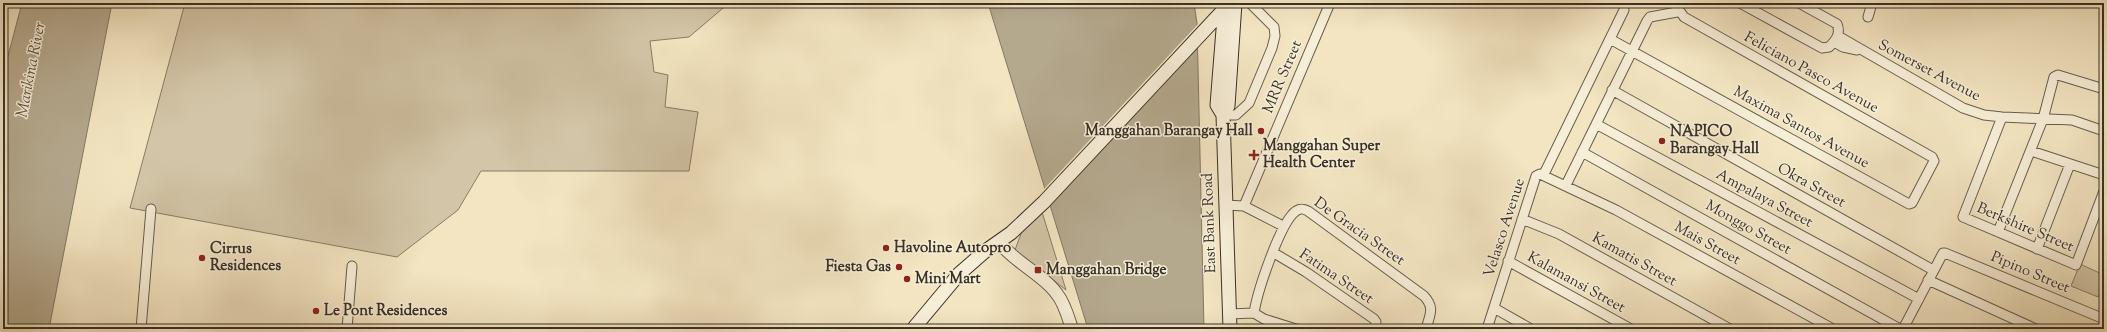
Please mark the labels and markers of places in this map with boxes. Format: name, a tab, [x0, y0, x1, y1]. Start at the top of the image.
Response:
place label: Manggahan Barangay Hall	[1085, 121, 1254, 142]
place label: NAPICO Barangay Hall	[1670, 122, 1760, 160]
marker: Manggahan Barangay Hall	[1256, 126, 1266, 136]
place label: Manggahan Super Health Center	[1263, 136, 1381, 174]
marker: NAPICO Barangay Hall	[1657, 136, 1667, 146]
marker: Manggahan Super Health Center	[1248, 149, 1260, 161]
place label: Havoline Autopro	[894, 238, 1011, 259]
place label: Cirrus Residences	[210, 239, 281, 277]
marker: Havoline Autopro	[881, 243, 891, 253]
marker: Cirrus Residences	[197, 253, 207, 263]
place label: Fiesta Gas	[826, 257, 891, 278]
place label: Manggahan Bridge	[1046, 260, 1167, 281]
marker: Fiesta Gas	[894, 262, 904, 272]
marker: Manggahan Bridge	[1033, 265, 1043, 275]
place label: Mini Mart	[915, 269, 981, 290]
marker: Mini Mart	[902, 274, 912, 284]
place label: Le Pont Residences	[324, 301, 447, 322]
marker: Le Pont Residences	[311, 306, 321, 316]

